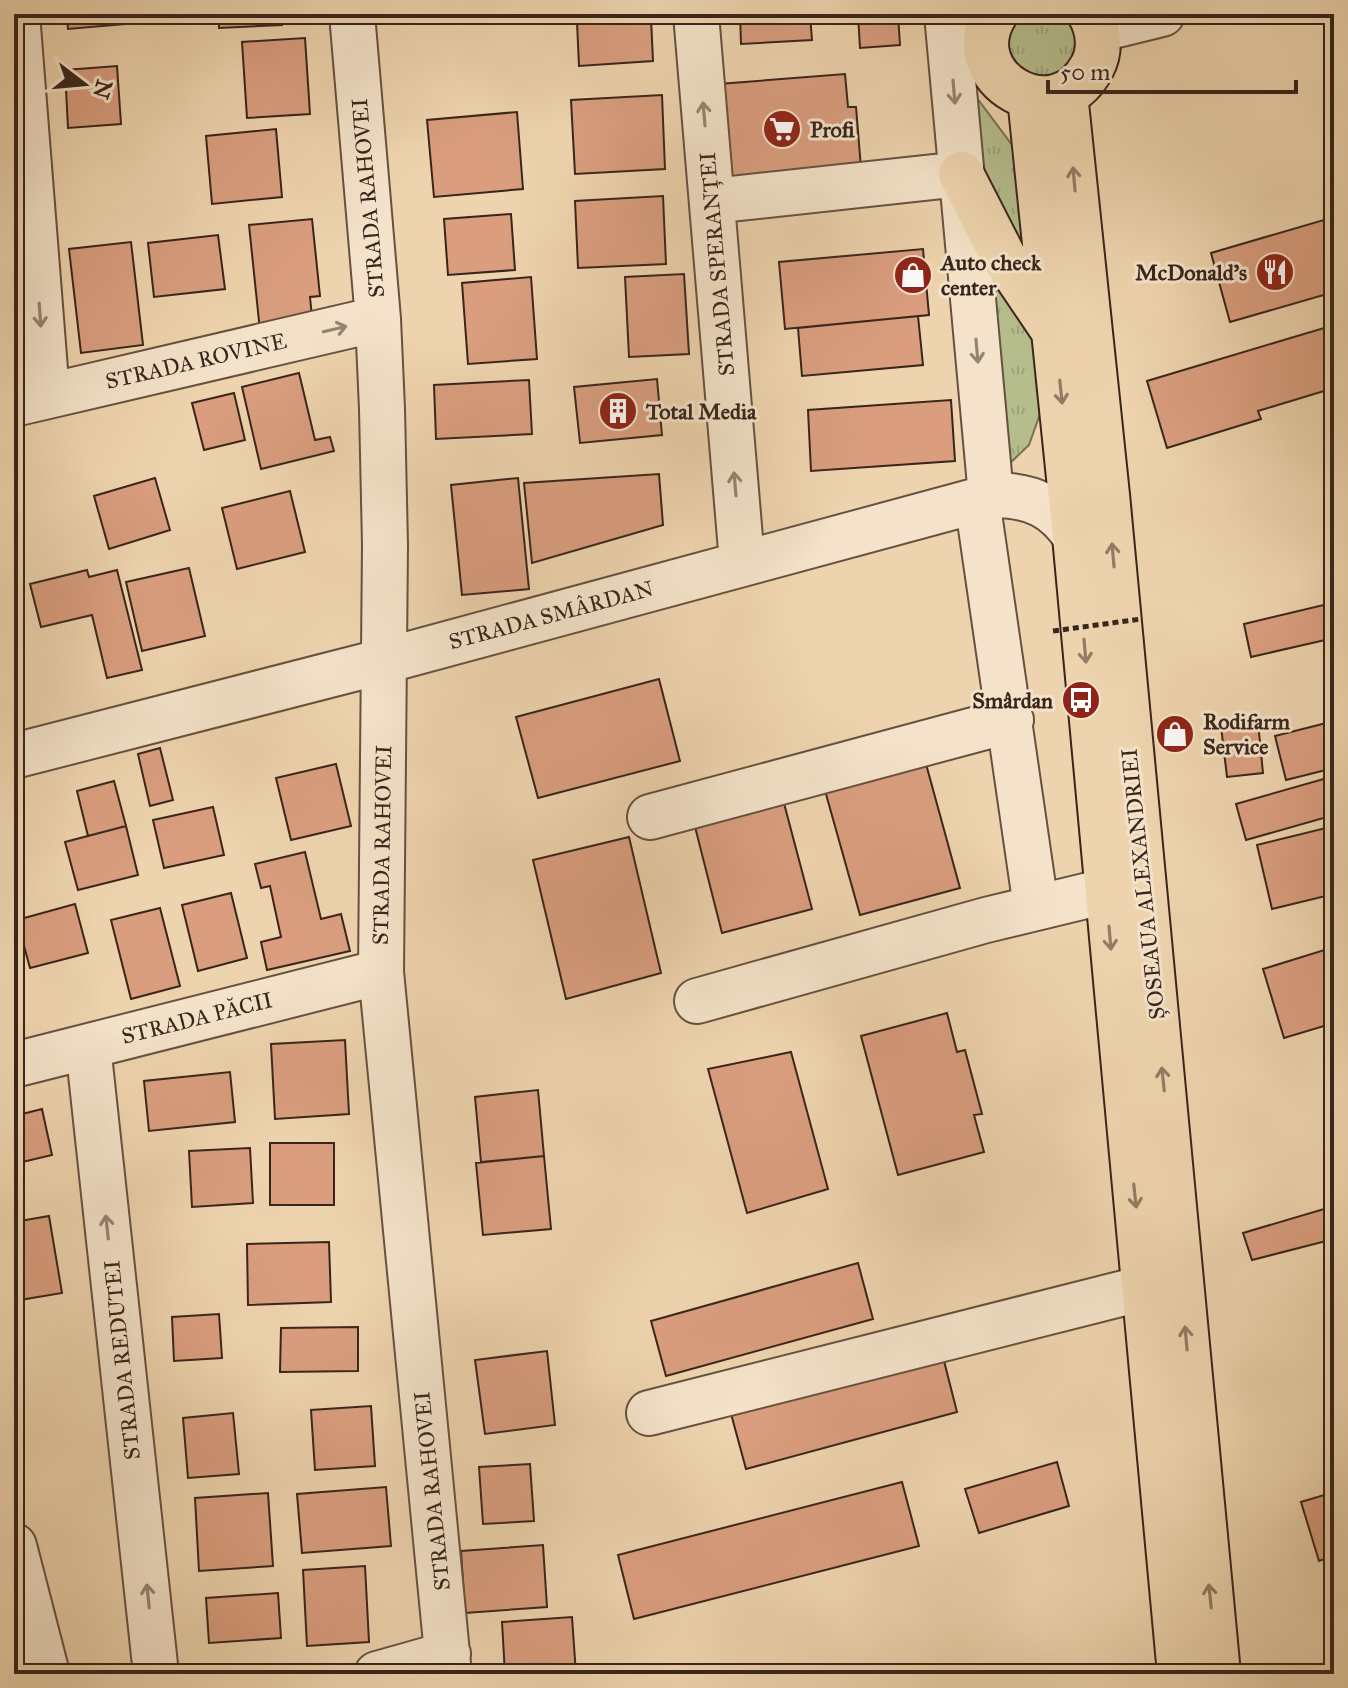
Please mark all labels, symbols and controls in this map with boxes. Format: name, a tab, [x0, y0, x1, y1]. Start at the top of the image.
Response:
north arrow	[44, 44, 124, 124]
scale bar	[1048, 44, 1296, 94]
text: 50 m	[1060, 57, 1110, 87]
text: N	[87, 77, 118, 102]
one-way arrow	[947, 78, 962, 105]
street label: STRADA RAHOVEI	[346, 97, 390, 299]
one-way arrow	[697, 101, 712, 127]
supermarket icon: Profi	[761, 108, 803, 150]
place label: Profi	[810, 116, 856, 143]
street label: STRADA SPERANȚEI	[694, 151, 740, 377]
one-way arrow	[1066, 166, 1081, 193]
place label: Auto check center	[939, 249, 1042, 301]
restaurant icon: McDonald's	[1254, 251, 1296, 293]
shop icon: Auto check center	[892, 254, 934, 296]
place label: McDonald's	[1135, 259, 1247, 286]
one-way arrow	[33, 301, 48, 328]
one-way arrow	[322, 321, 348, 336]
street label: STRADA ROVINE	[103, 327, 289, 395]
one-way arrow	[970, 337, 985, 364]
one-way arrow	[1053, 378, 1068, 405]
building icon: Total Media	[597, 390, 639, 432]
place label: Total Media	[645, 398, 757, 425]
one-way arrow	[728, 471, 743, 498]
one-way arrow	[1105, 542, 1120, 569]
street label: STRADA SMÂRDAN	[446, 575, 657, 655]
one-way arrow	[1078, 637, 1093, 664]
bus stop icon: Smârdan	[1060, 679, 1102, 721]
place label: Smârdan	[972, 687, 1053, 714]
place label: Rodifarm Service	[1203, 708, 1291, 760]
shop icon: Rodifarm Service	[1154, 713, 1196, 755]
street label: STRADA RAHOVEI	[367, 745, 397, 945]
street label: ȘOSEAUA ALEXANDRIEI	[1115, 747, 1171, 1021]
one-way arrow	[1103, 924, 1118, 951]
street label: STRADA PĂCII	[119, 986, 275, 1050]
one-way arrow	[1155, 1066, 1170, 1092]
one-way arrow	[1127, 1182, 1142, 1209]
one-way arrow	[100, 1214, 115, 1241]
street label: STRADA REDUTEI	[98, 1259, 146, 1461]
one-way arrow	[1178, 1325, 1193, 1351]
street label: STRADA RAHOVEI	[408, 1390, 456, 1592]
one-way arrow	[1203, 1583, 1218, 1610]
one-way arrow	[140, 1584, 155, 1610]

